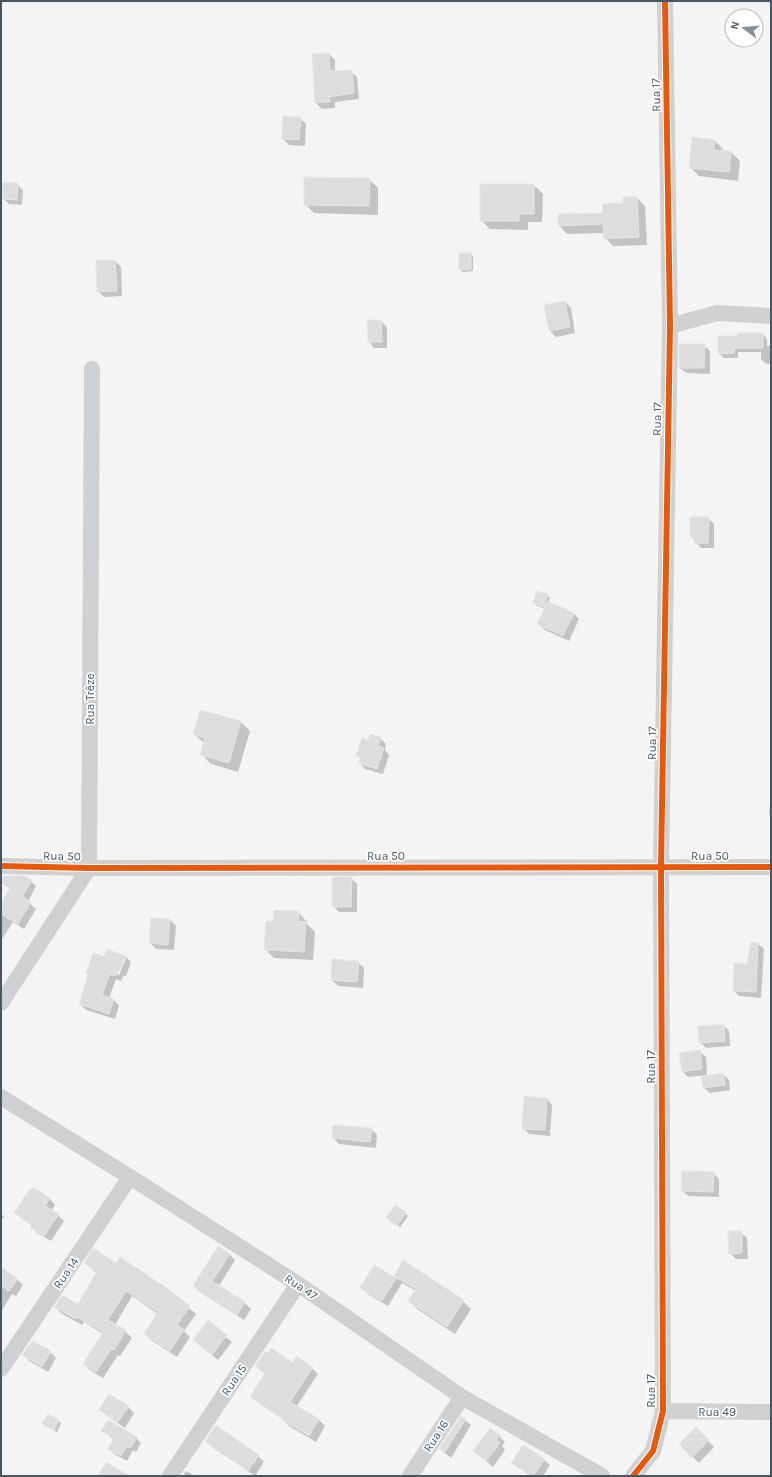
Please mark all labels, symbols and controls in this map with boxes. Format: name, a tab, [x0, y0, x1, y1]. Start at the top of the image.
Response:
north arrow	[724, 8, 764, 48]
text: N	[728, 20, 742, 31]
street label: Rua 17	[649, 78, 663, 112]
street label: Rua 17	[650, 402, 664, 436]
street label: Rua Trêze	[83, 673, 97, 725]
street label: Rua 17	[645, 726, 659, 760]
street label: Rua 50	[43, 849, 81, 863]
street label: Rua 50	[367, 849, 405, 863]
street label: Rua 50	[691, 849, 729, 863]
street label: Rua 17	[644, 1050, 658, 1084]
street label: Rua 14	[50, 1254, 82, 1291]
street label: Rua 47	[282, 1271, 320, 1303]
street label: Rua 15	[218, 1361, 250, 1398]
street label: Rua 17	[644, 1374, 658, 1408]
street label: Rua 49	[698, 1405, 736, 1419]
street label: Rua 16	[421, 1417, 451, 1454]

